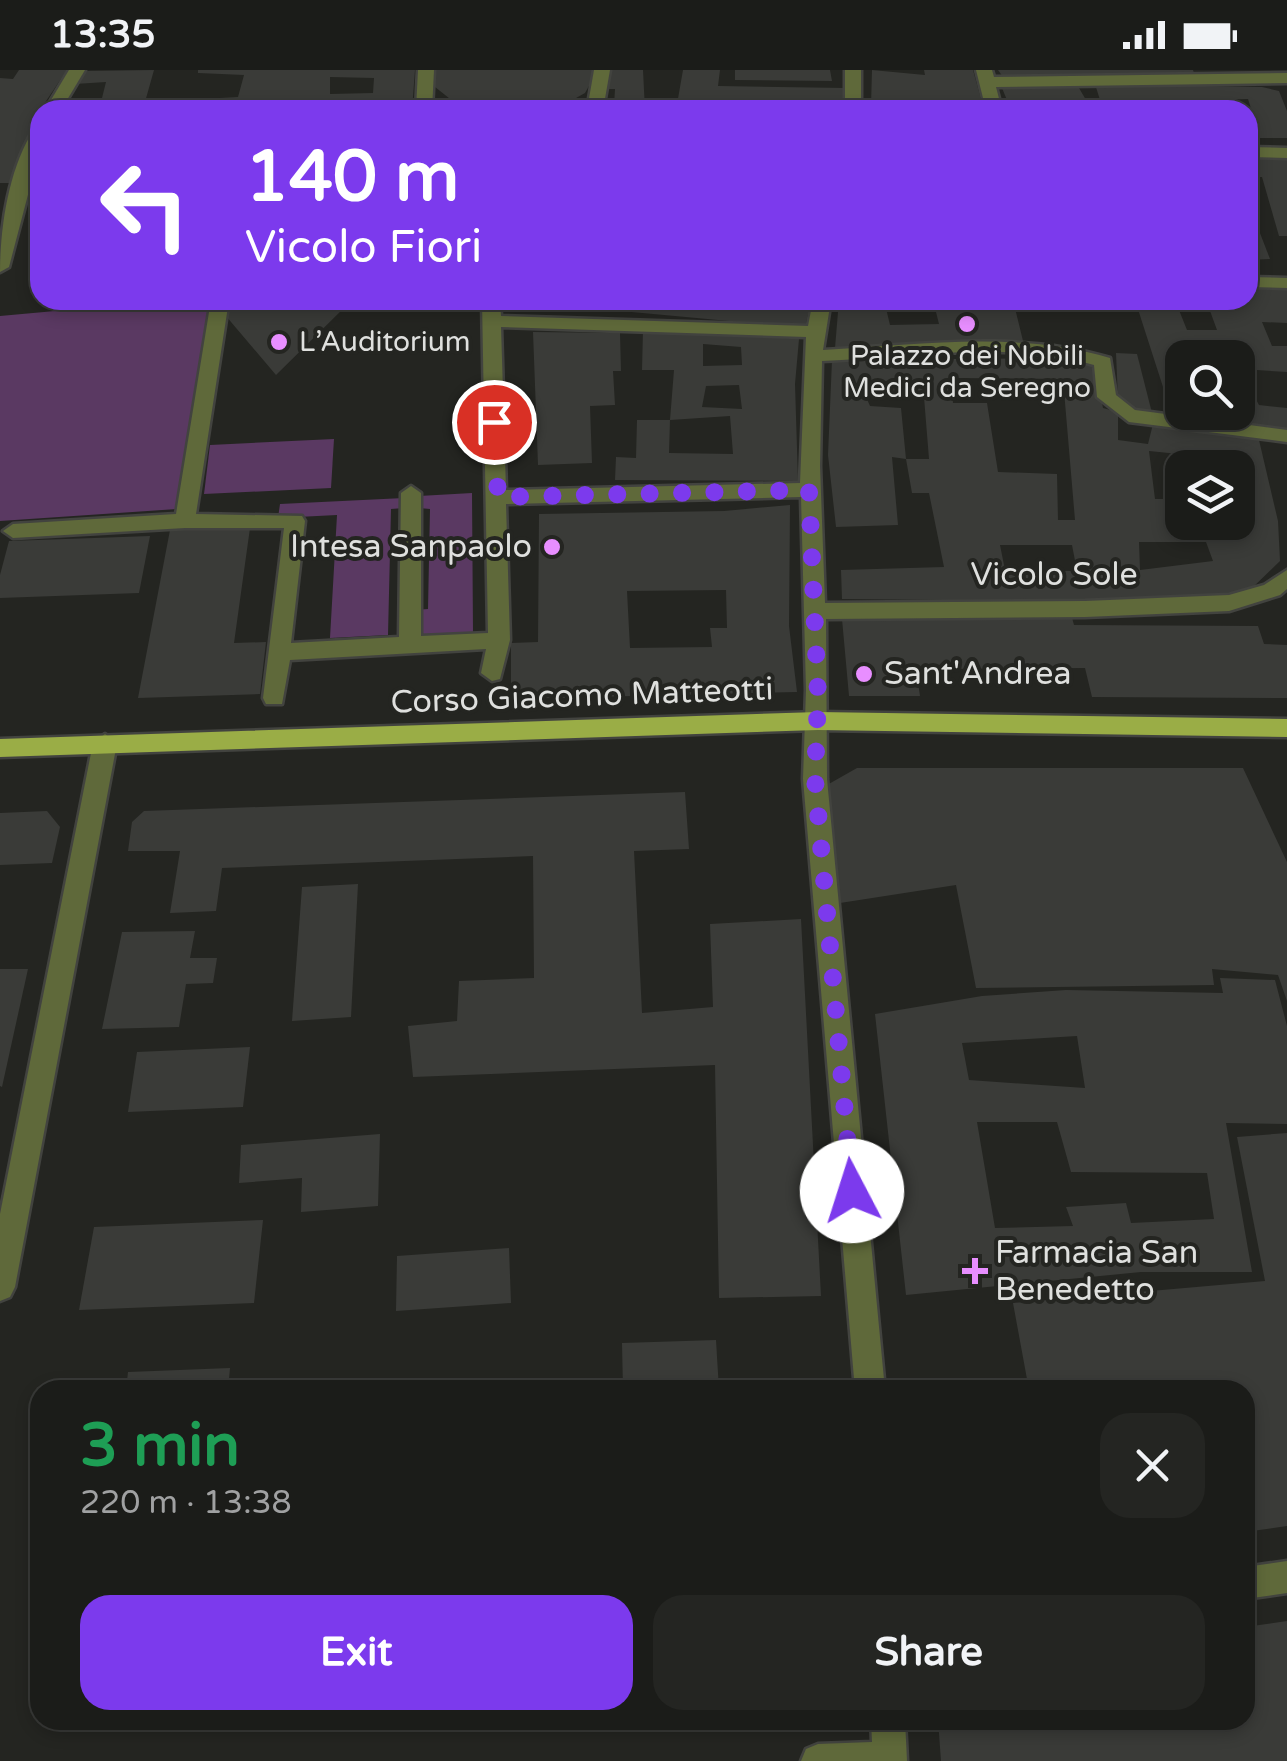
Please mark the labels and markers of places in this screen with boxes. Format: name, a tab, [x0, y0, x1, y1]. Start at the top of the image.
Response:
marker: Palazzo dei Nobili Medici da Seregno	[956, 313, 978, 335]
place label: L’Auditorium	[299, 325, 471, 359]
marker: L’Auditorium	[268, 331, 290, 353]
place label: Palazzo dei Nobili Medici da Seregno	[843, 339, 1091, 405]
pin	[452, 380, 537, 465]
place label: Intesa Sanpaolo	[290, 528, 532, 566]
marker: Intesa Sanpaolo	[541, 536, 563, 558]
place label: Sant'Andrea	[884, 655, 1071, 693]
marker: Sant'Andrea	[853, 663, 875, 685]
place label: Farmacia San Benedetto	[995, 1234, 1198, 1309]
marker: Farmacia San Benedetto	[964, 1260, 986, 1282]

